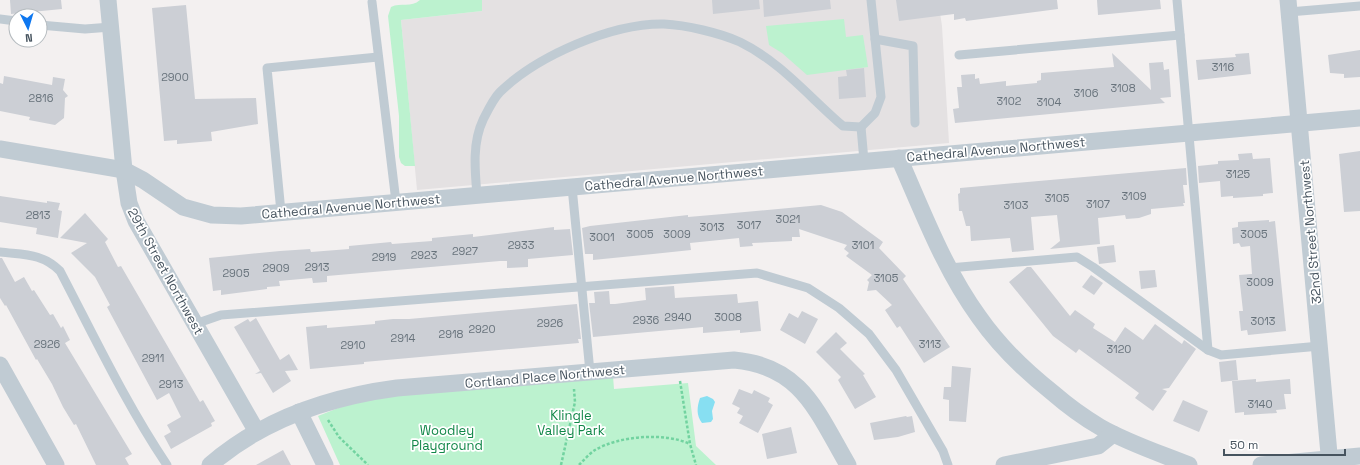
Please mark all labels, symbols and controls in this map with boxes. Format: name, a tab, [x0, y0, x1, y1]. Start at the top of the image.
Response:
north arrow	[8, 8, 48, 48]
text: N	[25, 31, 33, 45]
house number: 3116	[1212, 60, 1234, 74]
house number: 2900	[161, 70, 189, 84]
house number: 3108	[1111, 81, 1136, 95]
house number: 3106	[1074, 86, 1099, 100]
house number: 2816	[29, 91, 54, 105]
house number: 3102	[997, 94, 1022, 108]
house number: 3104	[1036, 95, 1062, 109]
street label: Cathedral Avenue Northwest	[906, 133, 1086, 166]
street label: 32nd Street Northwest	[1296, 159, 1325, 305]
street label: Cathedral Avenue Northwest	[584, 162, 764, 195]
house number: 3125	[1226, 167, 1251, 181]
house number: 3109	[1122, 189, 1147, 203]
street label: Cathedral Avenue Northwest	[261, 190, 441, 223]
house number: 3105	[1045, 191, 1070, 205]
house number: 3107	[1086, 197, 1110, 211]
house number: 3103	[1004, 198, 1029, 212]
street label: 29th Street Northwest	[124, 205, 207, 338]
house number: 2813	[26, 208, 51, 222]
house number: 3021	[776, 212, 800, 226]
house number: 3017	[737, 218, 761, 232]
house number: 3013	[700, 220, 725, 234]
house number: 3005	[626, 227, 654, 241]
house number: 3009	[663, 227, 691, 241]
house number: 3005	[1240, 227, 1268, 241]
house number: 3001	[589, 230, 615, 244]
house number: 2933	[508, 238, 535, 252]
house number: 3101	[852, 238, 874, 252]
house number: 2927	[452, 244, 478, 258]
house number: 2923	[411, 248, 438, 262]
house number: 2919	[372, 250, 397, 264]
house number: 2913	[305, 260, 330, 274]
house number: 2909	[262, 261, 290, 275]
house number: 2905	[223, 266, 250, 280]
house number: 3105	[874, 271, 899, 285]
house number: 3009	[1246, 275, 1274, 289]
house number: 2940	[664, 310, 692, 324]
house number: 3008	[714, 310, 742, 324]
house number: 2936	[633, 313, 660, 327]
house number: 3013	[1251, 314, 1276, 328]
house number: 2926	[537, 316, 564, 330]
house number: 2920	[468, 322, 496, 336]
house number: 2918	[439, 327, 464, 341]
house number: 2914	[391, 331, 416, 345]
house number: 2926	[34, 337, 61, 351]
house number: 3113	[919, 337, 942, 351]
house number: 2910	[341, 338, 366, 352]
house number: 3120	[1107, 342, 1131, 356]
house number: 2911	[142, 351, 164, 365]
street label: Cortland Place Northwest	[464, 361, 626, 392]
house number: 2913	[159, 377, 184, 391]
house number: 3140	[1247, 397, 1273, 411]
park label: Klingle Valley Park	[537, 407, 605, 439]
park label: Woodley Playground	[411, 422, 483, 454]
scale bar	[1224, 431, 1345, 457]
text: 50 m	[1230, 437, 1258, 453]

